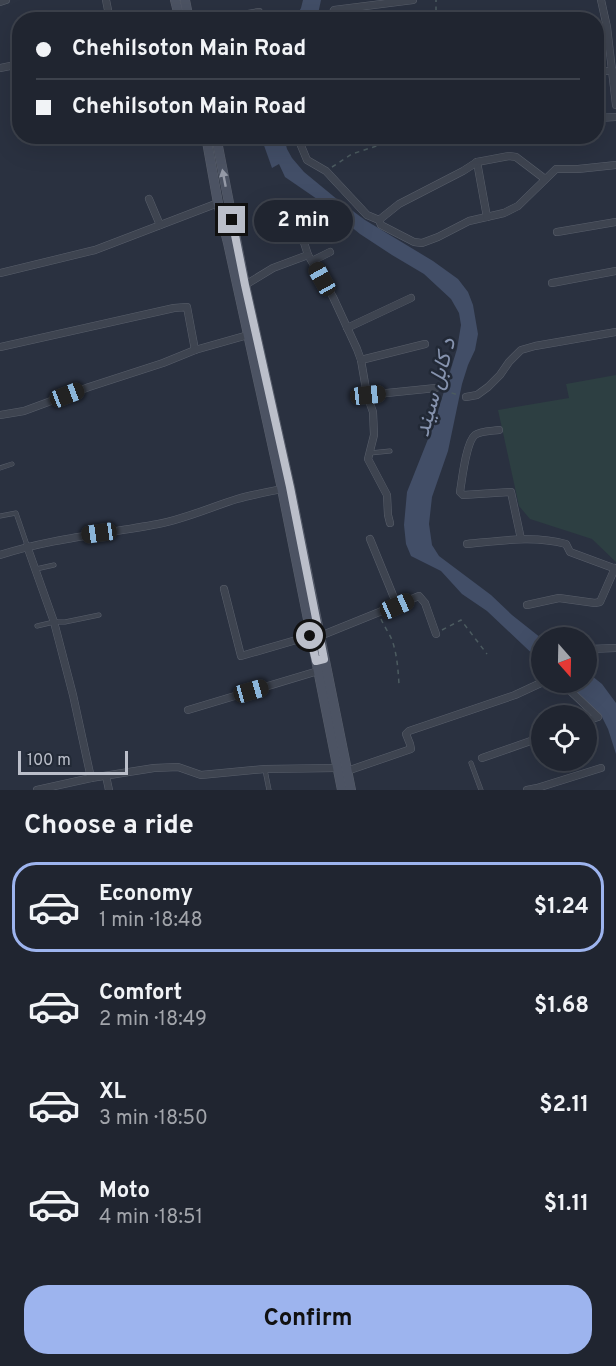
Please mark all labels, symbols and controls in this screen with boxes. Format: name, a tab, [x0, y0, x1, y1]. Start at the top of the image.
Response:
text: Chehilsoton Main Road	[72, 36, 306, 63]
text: Chehilsoton Main Road	[72, 94, 306, 121]
one-way arrow	[219, 168, 228, 187]
callout: 2 min	[253, 199, 352, 241]
route end	[218, 206, 245, 233]
text: 2 min	[277, 208, 330, 234]
car	[305, 259, 339, 299]
water label: د کابل سيند	[409, 335, 464, 440]
car	[47, 380, 87, 410]
car	[349, 384, 387, 406]
car	[80, 522, 118, 544]
car	[377, 590, 417, 622]
route start	[296, 622, 323, 649]
north arrow	[531, 627, 597, 693]
map controls	[531, 627, 597, 771]
car	[231, 677, 271, 705]
button: locate	[531, 705, 597, 771]
scale bar	[18, 748, 128, 776]
text: 100 m	[27, 751, 71, 771]
text: Choose a ride	[24, 809, 194, 843]
icon: car	[27, 880, 81, 934]
text: Economy	[99, 881, 193, 908]
text: $1.24	[534, 894, 589, 921]
text: 1 min · 18:48	[99, 908, 203, 934]
icon: car	[27, 979, 81, 1033]
text: Comfort	[99, 980, 182, 1007]
text: $1.68	[534, 993, 589, 1020]
text: 2 min · 18:49	[99, 1007, 207, 1033]
icon: car	[27, 1078, 81, 1132]
text: XL	[99, 1079, 126, 1106]
text: $2.11	[539, 1092, 589, 1119]
text: 3 min · 18:50	[99, 1106, 208, 1132]
icon: car	[27, 1177, 81, 1231]
text: Moto	[99, 1178, 150, 1205]
text: $1.11	[544, 1191, 589, 1218]
text: 4 min · 18:51	[99, 1205, 203, 1231]
button: Confirm	[24, 1285, 592, 1354]

